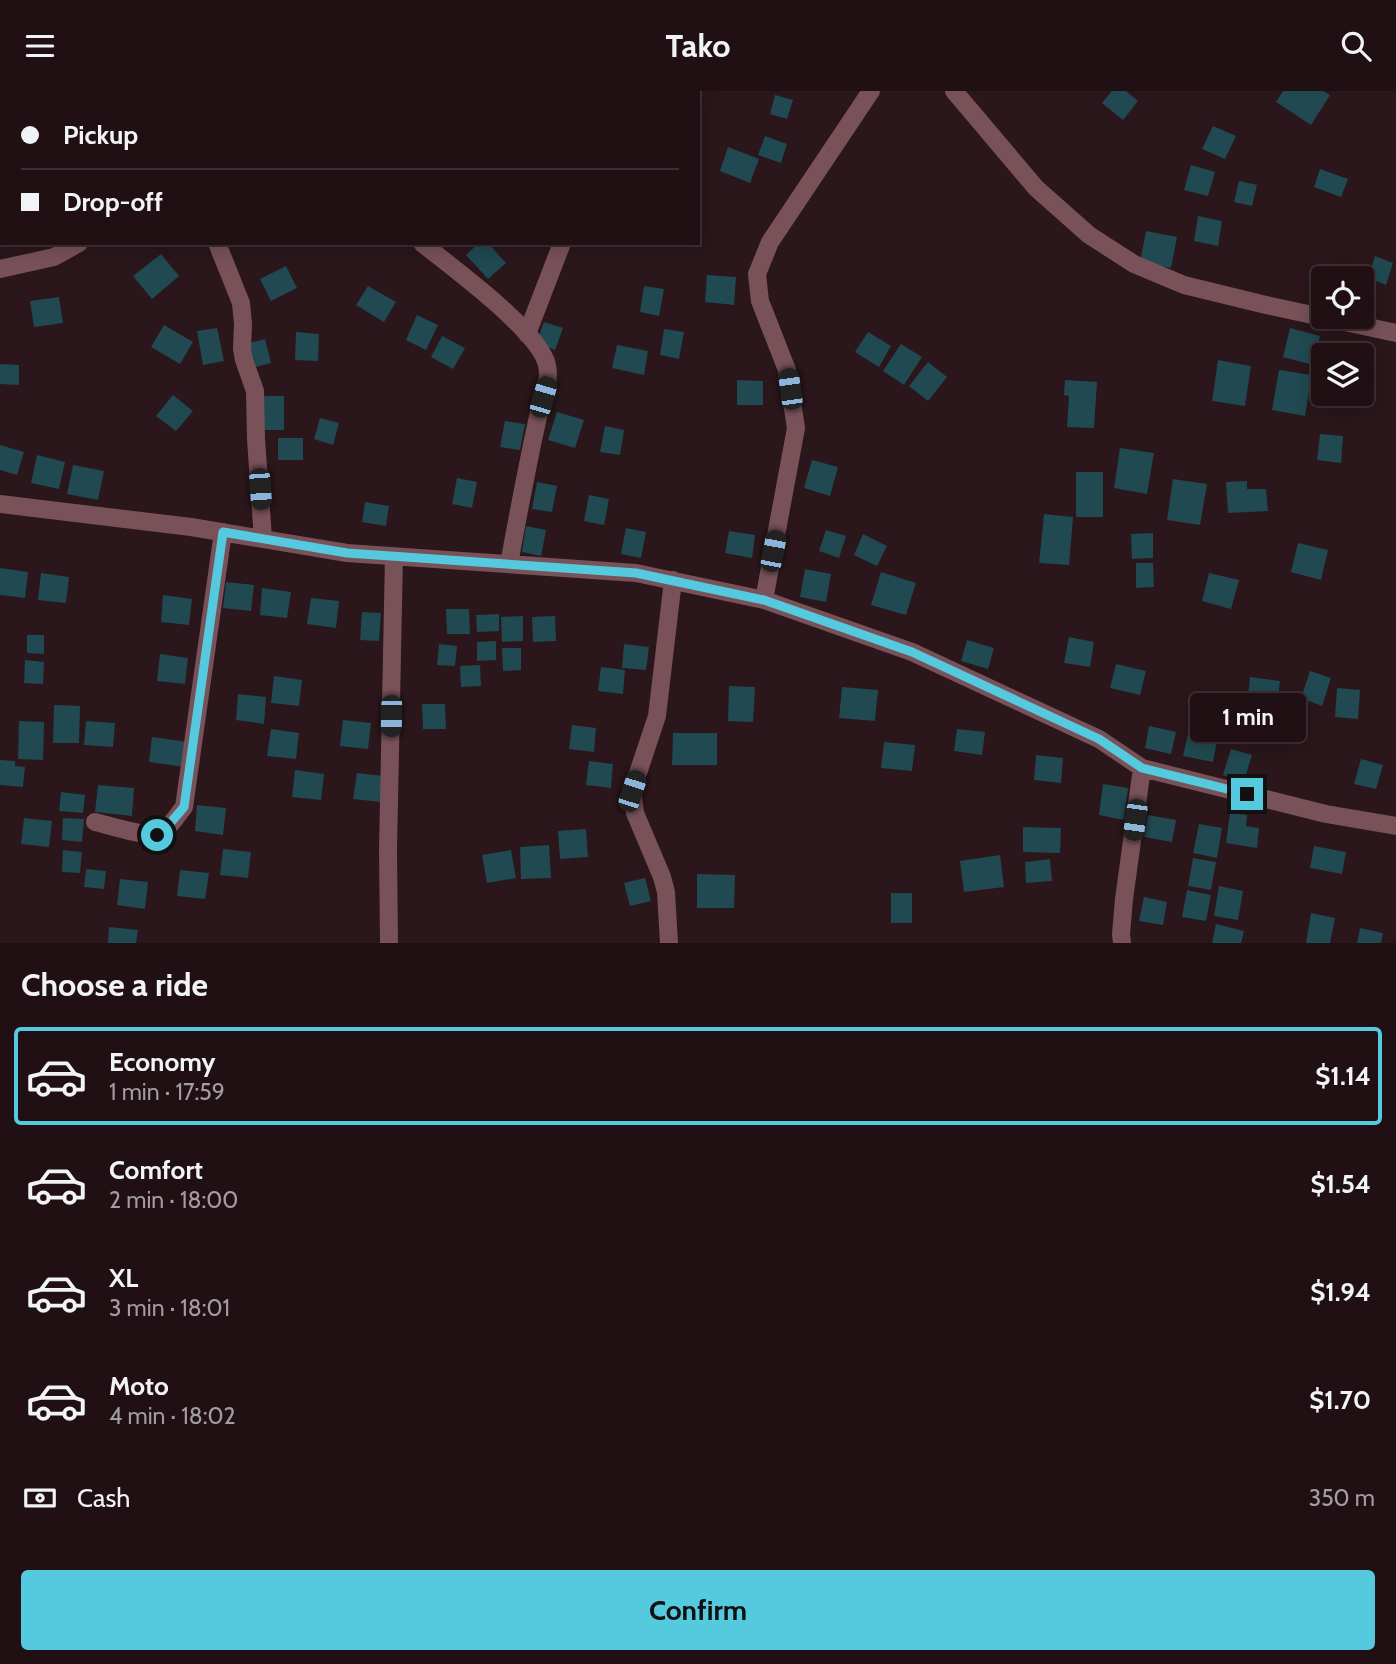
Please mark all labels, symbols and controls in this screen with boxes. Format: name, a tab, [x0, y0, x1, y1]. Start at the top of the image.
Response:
text: Tako	[665, 26, 731, 65]
icon: menu	[21, 27, 59, 65]
icon: search	[1337, 27, 1375, 65]
text: Pickup	[63, 119, 138, 151]
text: Drop-off	[63, 186, 163, 218]
map controls	[1311, 266, 1374, 406]
button: locate	[1311, 266, 1374, 329]
button: layers	[1311, 343, 1374, 406]
car	[777, 367, 804, 411]
car	[528, 374, 559, 420]
car	[249, 467, 272, 511]
car	[759, 528, 788, 574]
callout: 1 min	[1189, 693, 1305, 741]
car	[381, 695, 402, 737]
text: 1 min	[1222, 703, 1274, 731]
car	[616, 768, 649, 814]
route end	[1231, 778, 1263, 810]
car	[1122, 798, 1149, 842]
route start	[141, 819, 173, 851]
text: Choose a ride	[21, 965, 208, 1004]
icon: car	[25, 1045, 88, 1108]
text: Economy	[109, 1046, 215, 1078]
text: $1.14	[1315, 1060, 1371, 1092]
text: 1 min · 17:59	[109, 1078, 225, 1106]
icon: car	[25, 1153, 88, 1216]
text: Comfort	[109, 1154, 203, 1186]
text: $1.54	[1310, 1168, 1371, 1200]
text: 2 min · 18:00	[109, 1186, 238, 1214]
icon: car	[25, 1261, 88, 1324]
text: XL	[109, 1262, 138, 1294]
text: $1.94	[1310, 1276, 1371, 1308]
text: 3 min · 18:01	[109, 1294, 230, 1322]
icon: car	[25, 1369, 88, 1432]
text: Moto	[109, 1370, 169, 1402]
text: $1.70	[1309, 1384, 1371, 1416]
text: 4 min · 18:02	[109, 1402, 236, 1430]
icon: cash	[21, 1479, 59, 1517]
text: Cash	[77, 1482, 130, 1514]
text: 350 m	[1309, 1484, 1375, 1512]
button: Confirm	[21, 1570, 1375, 1650]

